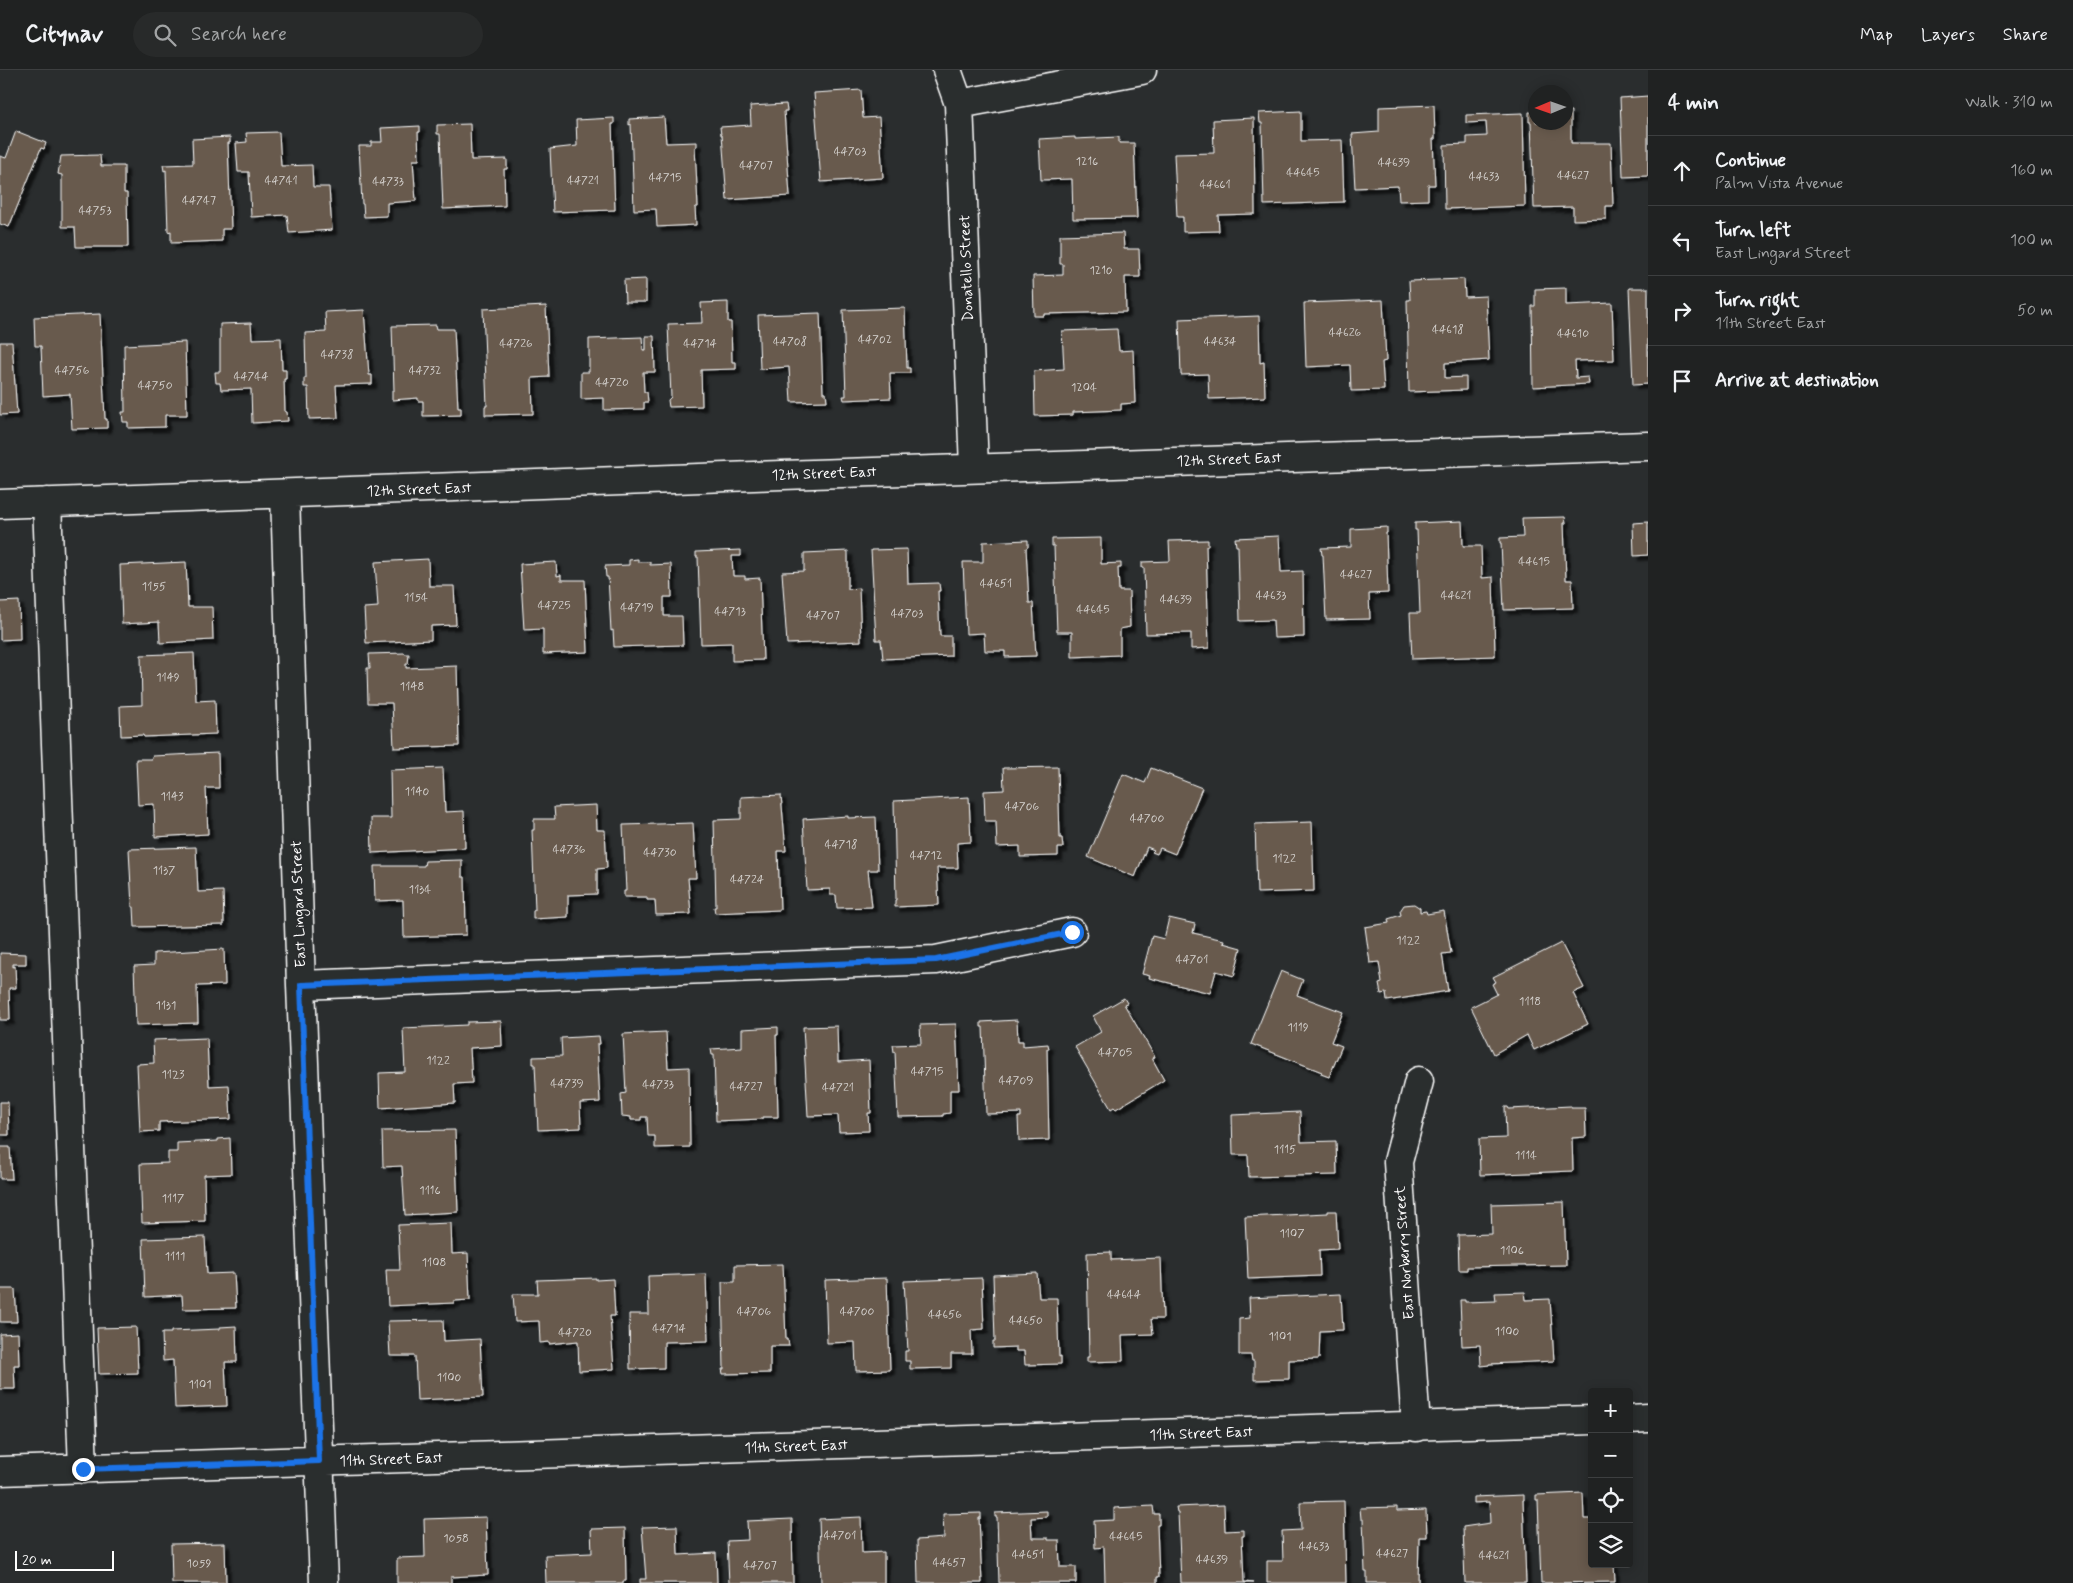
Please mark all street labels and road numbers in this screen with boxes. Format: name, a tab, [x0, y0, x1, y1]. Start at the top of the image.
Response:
street label: Donatello Street	[955, 214, 979, 322]
street label: 12th Street East	[1176, 448, 1283, 472]
street label: 12th Street East	[771, 462, 878, 486]
street label: 12th Street East	[366, 478, 473, 502]
street label: East Lingard Street	[287, 840, 312, 968]
street label: East Norberry Street	[1390, 1185, 1420, 1320]
street label: 11th Street East	[1149, 1422, 1254, 1446]
street label: 11th Street East	[744, 1435, 849, 1459]
street label: 11th Street East	[339, 1448, 444, 1472]

